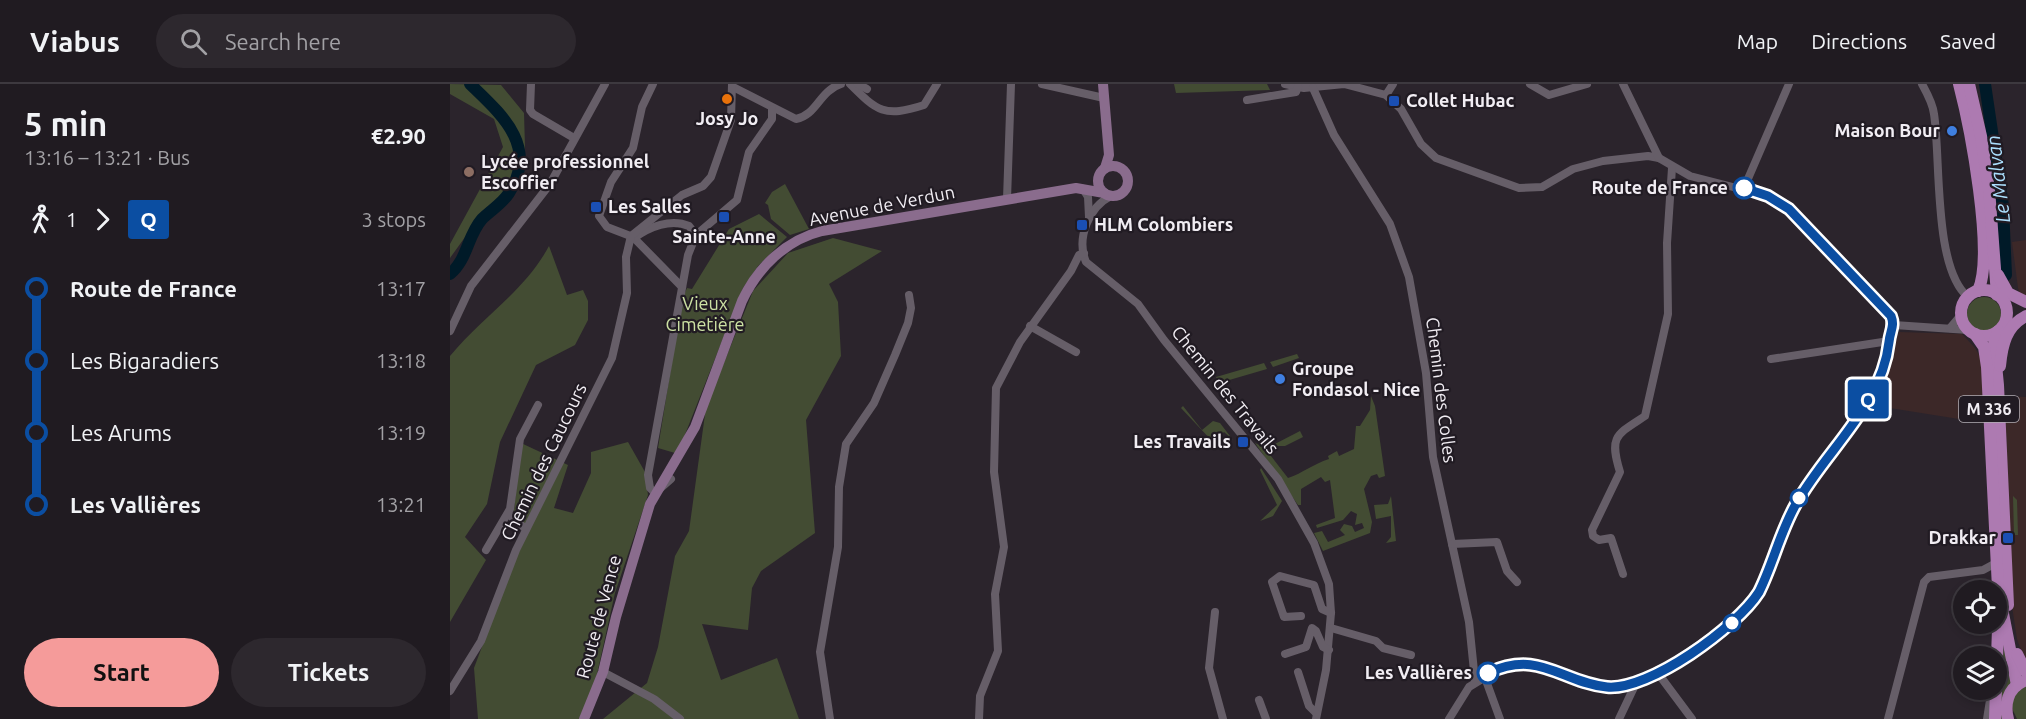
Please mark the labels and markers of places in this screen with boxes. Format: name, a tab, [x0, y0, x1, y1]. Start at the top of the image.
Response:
place label: Collet Hubac	[1406, 90, 1515, 110]
marker: Josy Jo	[720, 92, 734, 106]
marker: Collet Hubac	[1387, 94, 1401, 108]
place label: Josy Jo	[696, 108, 758, 128]
place label: Maison Bour	[1834, 120, 1941, 140]
marker: Maison Bour	[1945, 124, 1959, 138]
place label: Lycée professionnel Escoffier	[481, 151, 650, 192]
marker: Lycée professionnel Escoffier	[462, 165, 476, 179]
place label: Route de France	[1591, 177, 1728, 197]
marker: Route de France	[1733, 177, 1755, 199]
place label: Les Salles	[608, 196, 691, 216]
marker: Les Salles	[589, 200, 603, 214]
marker: Sainte-Anne	[717, 210, 731, 224]
place label: HLM Colombiers	[1094, 214, 1233, 234]
marker: HLM Colombiers	[1075, 218, 1089, 232]
place label: Sainte-Anne	[672, 226, 776, 246]
place label: Groupe Fondasol - Nice	[1292, 358, 1420, 399]
marker: Groupe Fondasol - Nice	[1273, 372, 1287, 386]
place label: Les Travails	[1133, 431, 1231, 451]
marker: Les Travails	[1236, 435, 1250, 449]
unlabelled marker	[1790, 489, 1808, 507]
place label: Drakkar	[1929, 527, 1997, 547]
marker: Drakkar	[2001, 531, 2015, 545]
unlabelled marker	[1723, 614, 1741, 632]
place label: Les Vallières	[1365, 662, 1472, 682]
marker: Les Vallières	[1477, 662, 1499, 684]

